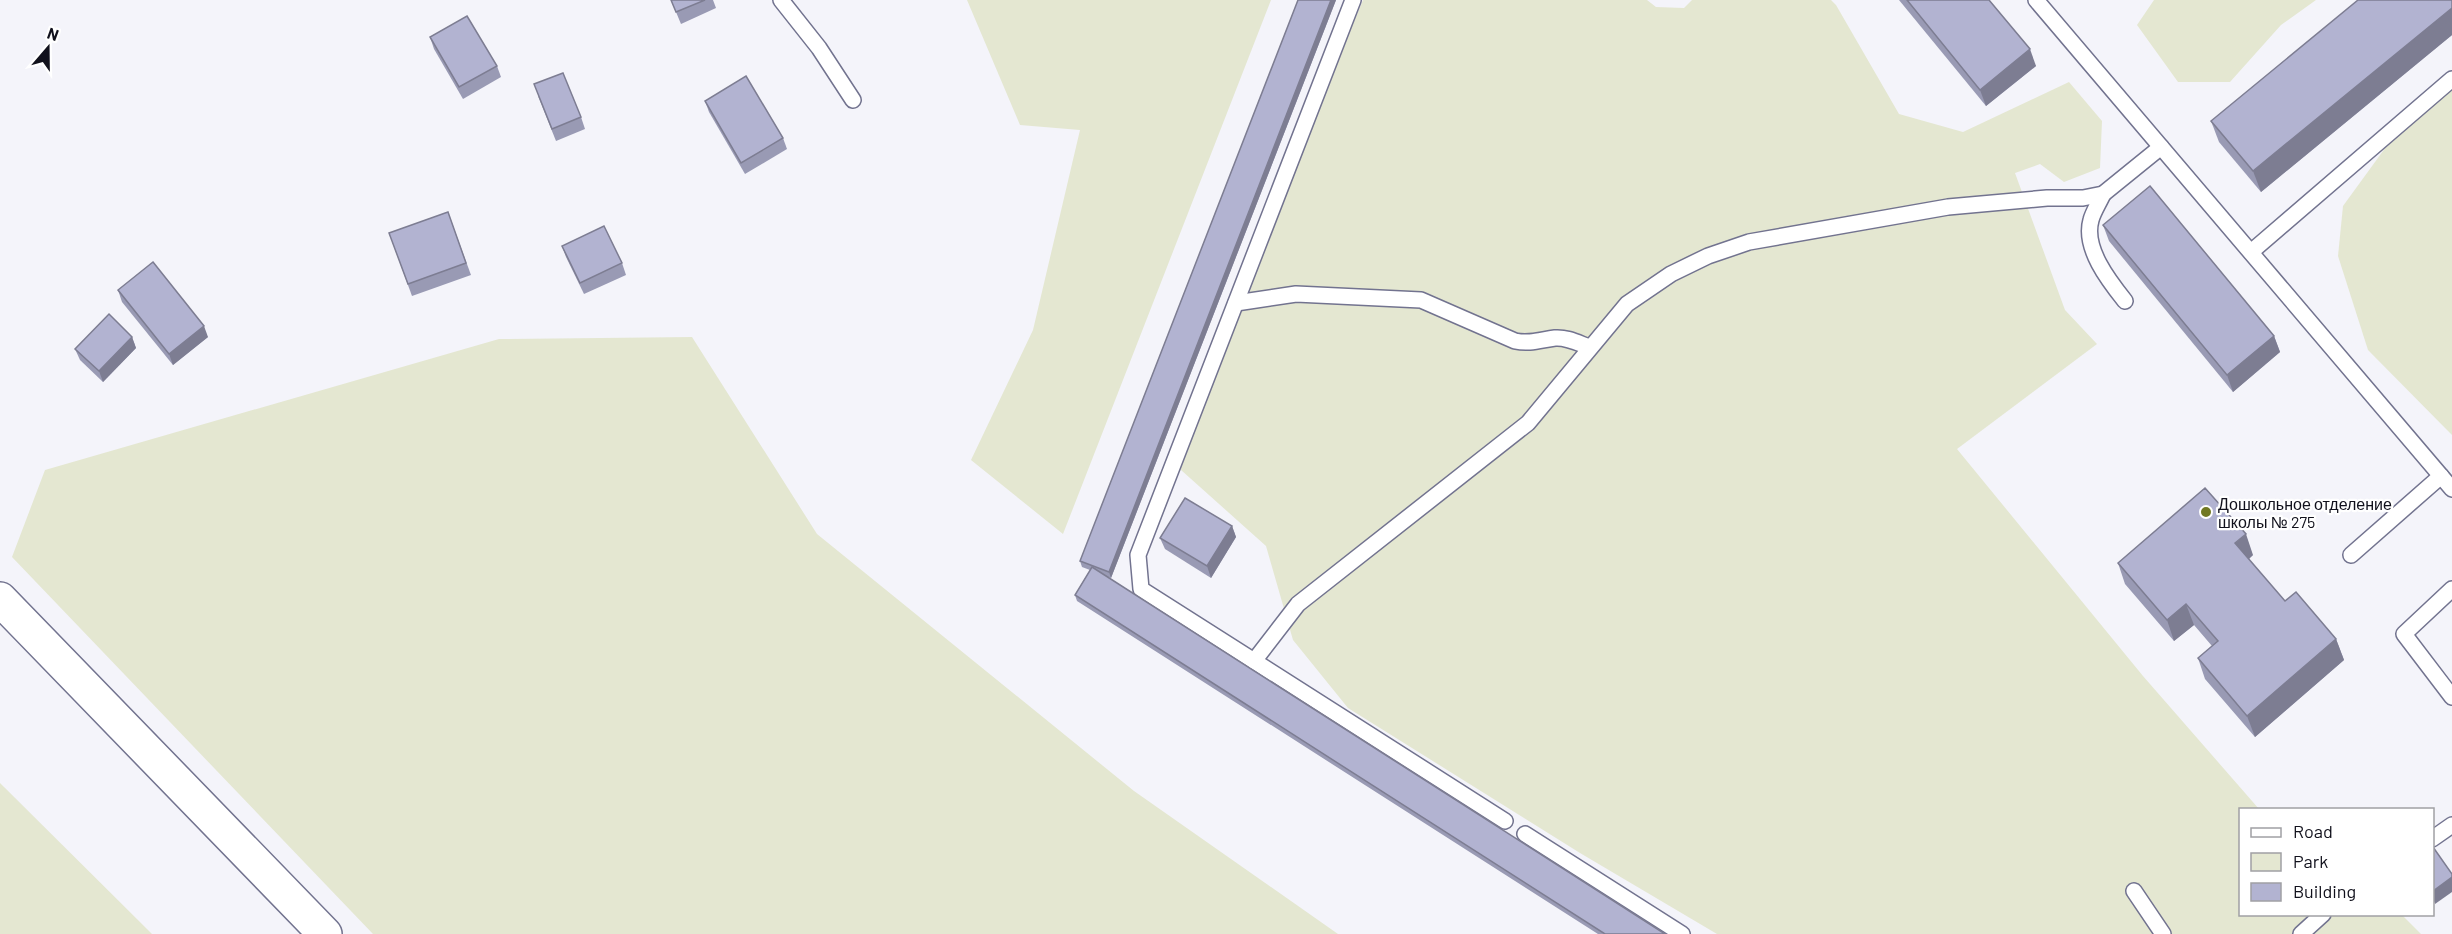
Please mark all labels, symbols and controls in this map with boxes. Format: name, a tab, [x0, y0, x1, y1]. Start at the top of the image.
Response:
north arrow	[18, 18, 78, 78]
text: N	[45, 23, 62, 44]
place label: Дошкольное отделение школы № 275	[2218, 494, 2392, 531]
marker: Дошкольное отделение школы № 275	[2199, 505, 2213, 519]
legend	[2239, 808, 2434, 916]
text: Road	[2293, 820, 2333, 842]
text: Park	[2293, 850, 2328, 872]
text: Building	[2293, 880, 2356, 902]

